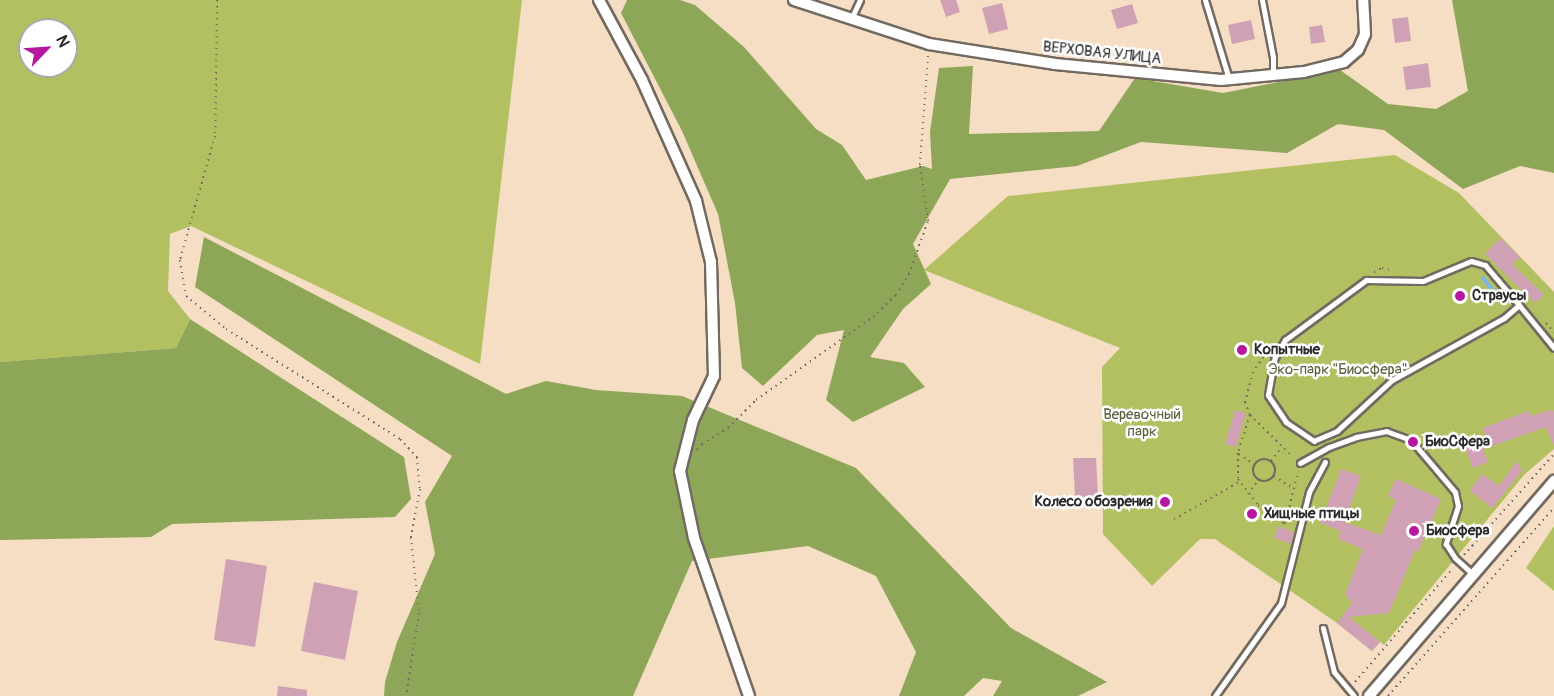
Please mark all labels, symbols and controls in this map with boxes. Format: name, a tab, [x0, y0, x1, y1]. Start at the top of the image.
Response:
north arrow	[18, 18, 78, 78]
text: N	[51, 32, 74, 50]
street label: ВЕРХОВАЯ УЛИЦА	[1042, 38, 1162, 68]
place label: Страусы	[1472, 287, 1526, 305]
marker: Страусы	[1453, 289, 1467, 303]
place label: Копытные	[1254, 341, 1320, 359]
marker: Копытные	[1235, 343, 1249, 357]
park label: Эко-парк "Биосфера"	[1268, 361, 1408, 379]
park label: Веревочный парк	[1103, 405, 1181, 440]
place label: БиоСфера	[1425, 433, 1490, 451]
marker: БиоСфера	[1406, 435, 1420, 449]
place label: Колесо обозрения	[1034, 493, 1153, 511]
marker: Колесо обозрения	[1158, 495, 1172, 509]
place label: Хищные птицы	[1264, 505, 1360, 523]
marker: Хищные птицы	[1245, 507, 1259, 521]
place label: Биосфера	[1426, 522, 1489, 540]
marker: Биосфера	[1407, 524, 1421, 538]

